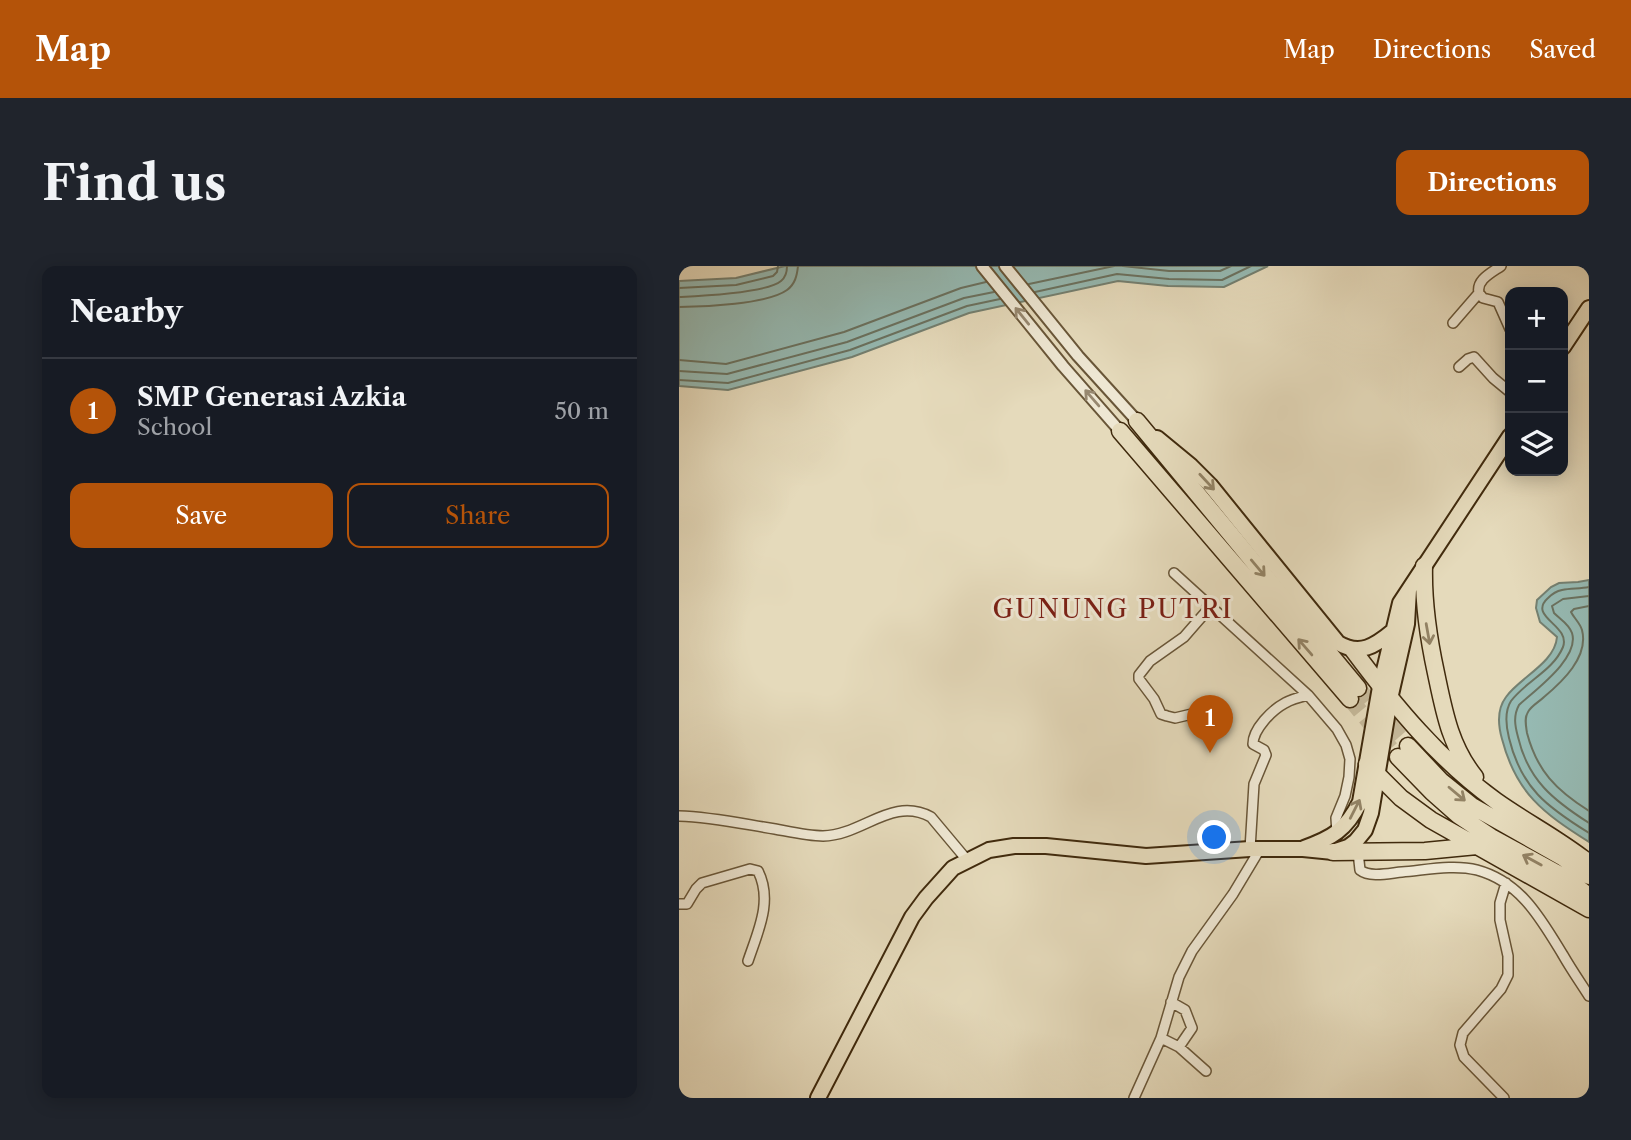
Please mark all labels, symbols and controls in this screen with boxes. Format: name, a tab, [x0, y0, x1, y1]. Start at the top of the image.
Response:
text: Map	[35, 29, 111, 70]
text: Map	[1283, 35, 1335, 64]
text: Directions	[1373, 35, 1491, 64]
text: Saved	[1529, 35, 1596, 64]
button: Directions	[1396, 150, 1589, 215]
text: Find us	[42, 152, 226, 213]
map controls	[1505, 287, 1568, 476]
button: +	[1505, 287, 1568, 350]
text: Nearby	[70, 293, 183, 330]
one-way arrow	[1015, 307, 1030, 325]
button: −	[1505, 350, 1568, 413]
text: SMP Generasi Azkia	[137, 381, 406, 413]
one-way arrow	[1084, 390, 1100, 408]
text: 1	[88, 397, 98, 425]
text: 50 m	[554, 397, 609, 425]
text: School	[137, 413, 212, 441]
button: layers	[1505, 413, 1568, 476]
one-way arrow	[1198, 473, 1215, 490]
button: Save	[70, 483, 333, 548]
button: Share	[347, 483, 609, 548]
one-way arrow	[1251, 559, 1266, 577]
district label: GUNUNG PUTRI	[992, 593, 1234, 625]
one-way arrow	[1422, 622, 1435, 644]
one-way arrow	[1297, 638, 1313, 656]
pin: 1	[1187, 695, 1233, 753]
one-way arrow	[1448, 786, 1466, 802]
one-way arrow	[1348, 799, 1362, 820]
your location	[1197, 820, 1231, 854]
one-way arrow	[1522, 852, 1542, 866]

